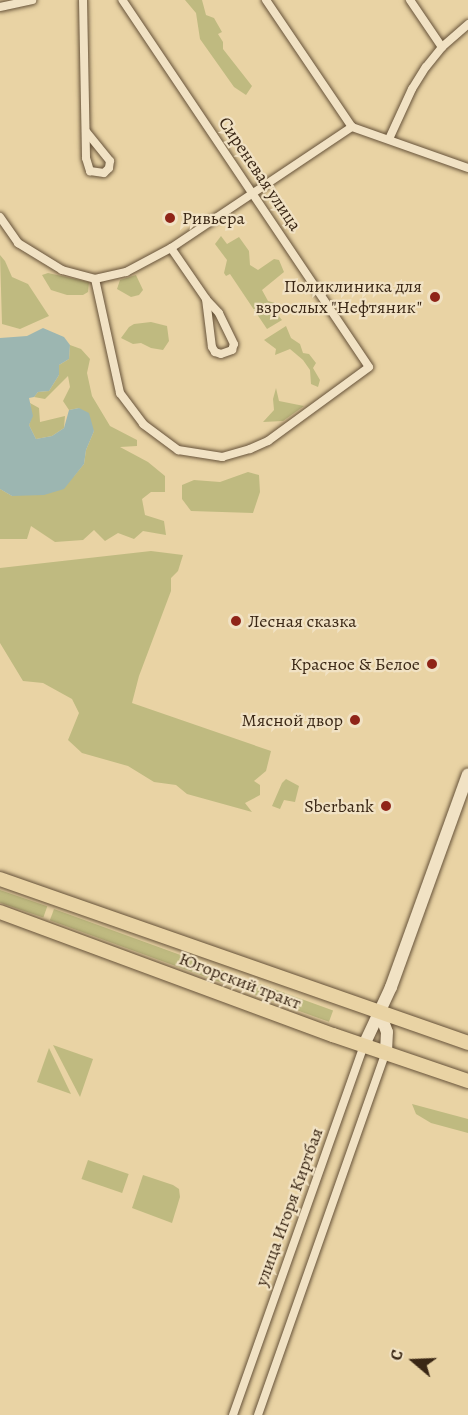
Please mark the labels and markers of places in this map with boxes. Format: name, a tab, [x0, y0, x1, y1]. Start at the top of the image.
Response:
place label: Ривьера	[182, 207, 245, 229]
marker: Ривьера	[163, 211, 177, 225]
place label: Поликлиника для взрослых "Нефтяник"	[255, 276, 422, 318]
marker: Поликлиника для взрослых "Нефтяник"	[426, 288, 444, 306]
place label: Лесная сказка	[248, 610, 356, 632]
marker: Лесная сказка	[229, 614, 243, 628]
place label: Красное & Белое	[291, 653, 420, 675]
marker: Красное & Белое	[425, 657, 439, 671]
place label: Мясной двор	[242, 709, 343, 731]
marker: Мясной двор	[348, 713, 362, 727]
place label: Sberbank	[304, 795, 374, 817]
marker: Sberbank	[379, 799, 393, 813]

